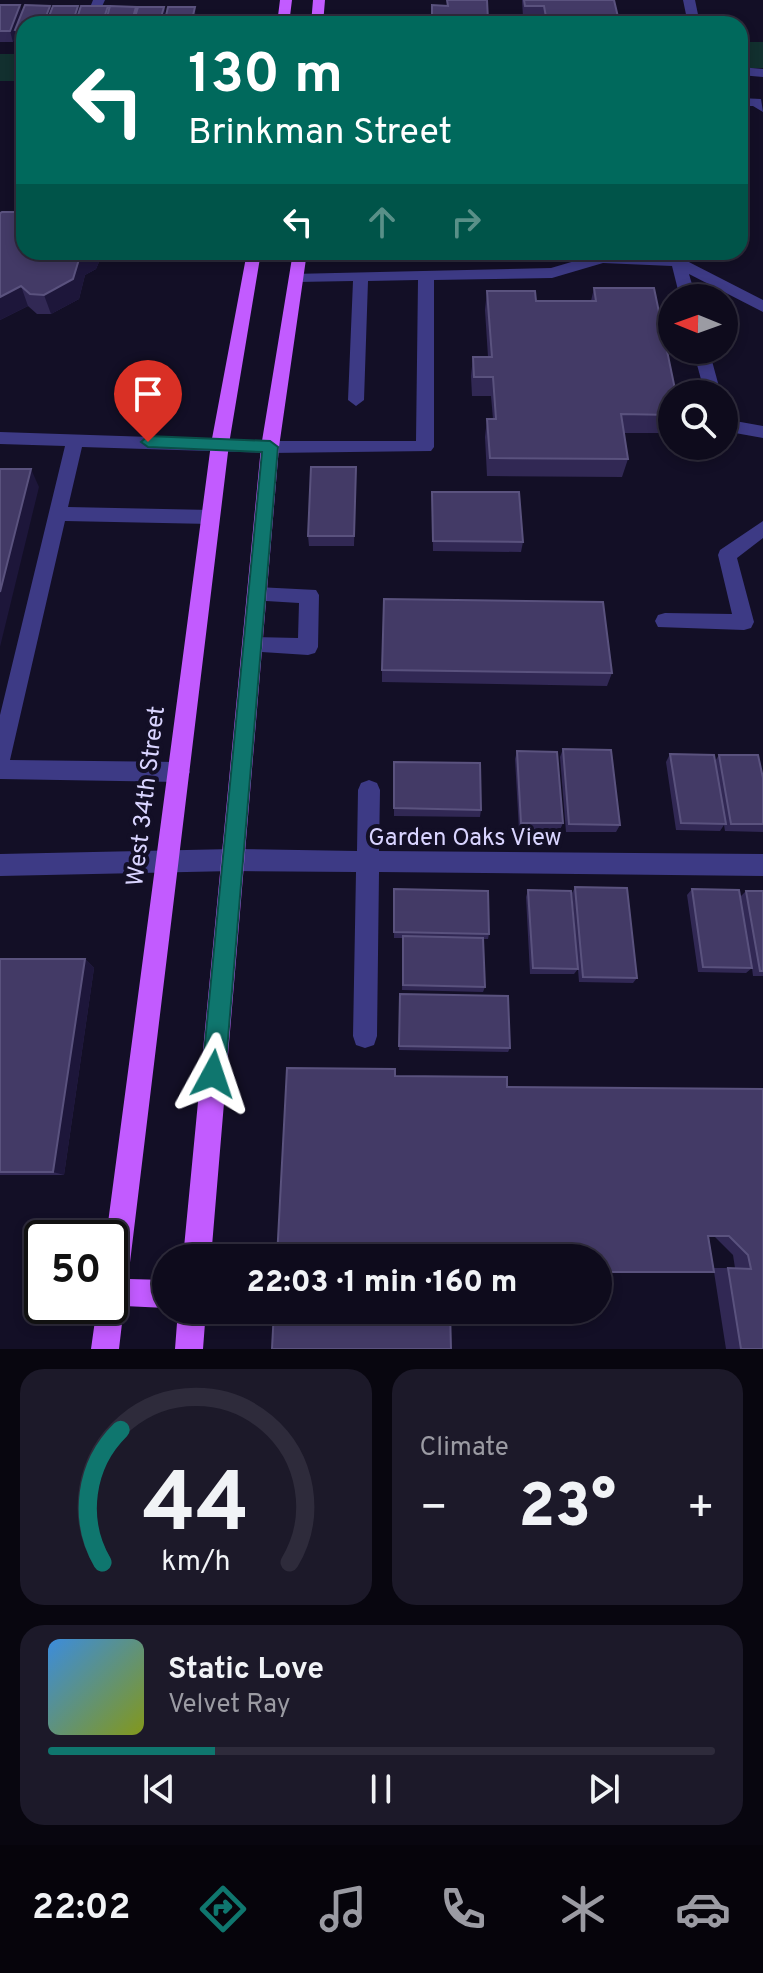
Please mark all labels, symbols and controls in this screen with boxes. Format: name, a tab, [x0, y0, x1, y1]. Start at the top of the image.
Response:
text: 130 m	[188, 42, 343, 112]
icon: left	[56, 48, 160, 152]
text: Brinkman Street	[188, 111, 452, 157]
icon: left	[276, 200, 320, 244]
icon: ahead	[360, 200, 404, 244]
icon: right	[444, 200, 488, 244]
north arrow	[658, 284, 738, 364]
map controls	[658, 284, 738, 460]
pin	[114, 360, 182, 442]
icon: arrive	[126, 372, 170, 416]
button: search	[658, 380, 738, 460]
street label: West 34th Street	[121, 704, 173, 888]
street label: Garden Oaks View	[368, 824, 562, 854]
position arrow	[171, 1032, 255, 1116]
speed limit sign: 50	[24, 1220, 128, 1324]
text: 22:03 · 1 min · 160 m	[247, 1265, 517, 1302]
text: Climate	[420, 1432, 509, 1465]
text: 44	[142, 1456, 249, 1561]
text: 23°	[518, 1472, 616, 1548]
text: −	[420, 1482, 448, 1538]
text: +	[687, 1482, 715, 1538]
text: km/h	[161, 1545, 230, 1581]
text: Static Love	[168, 1652, 324, 1689]
text: Velvet Ray	[168, 1689, 291, 1722]
icon: previous	[137, 1767, 181, 1811]
icon: pause	[359, 1767, 403, 1811]
icon: next	[582, 1767, 626, 1811]
icon: directions	[195, 1881, 251, 1937]
icon: music	[315, 1881, 371, 1937]
icon: phone	[435, 1881, 491, 1937]
icon: climate	[555, 1881, 611, 1937]
icon: car	[675, 1881, 731, 1937]
text: 22:02	[32, 1886, 131, 1932]

